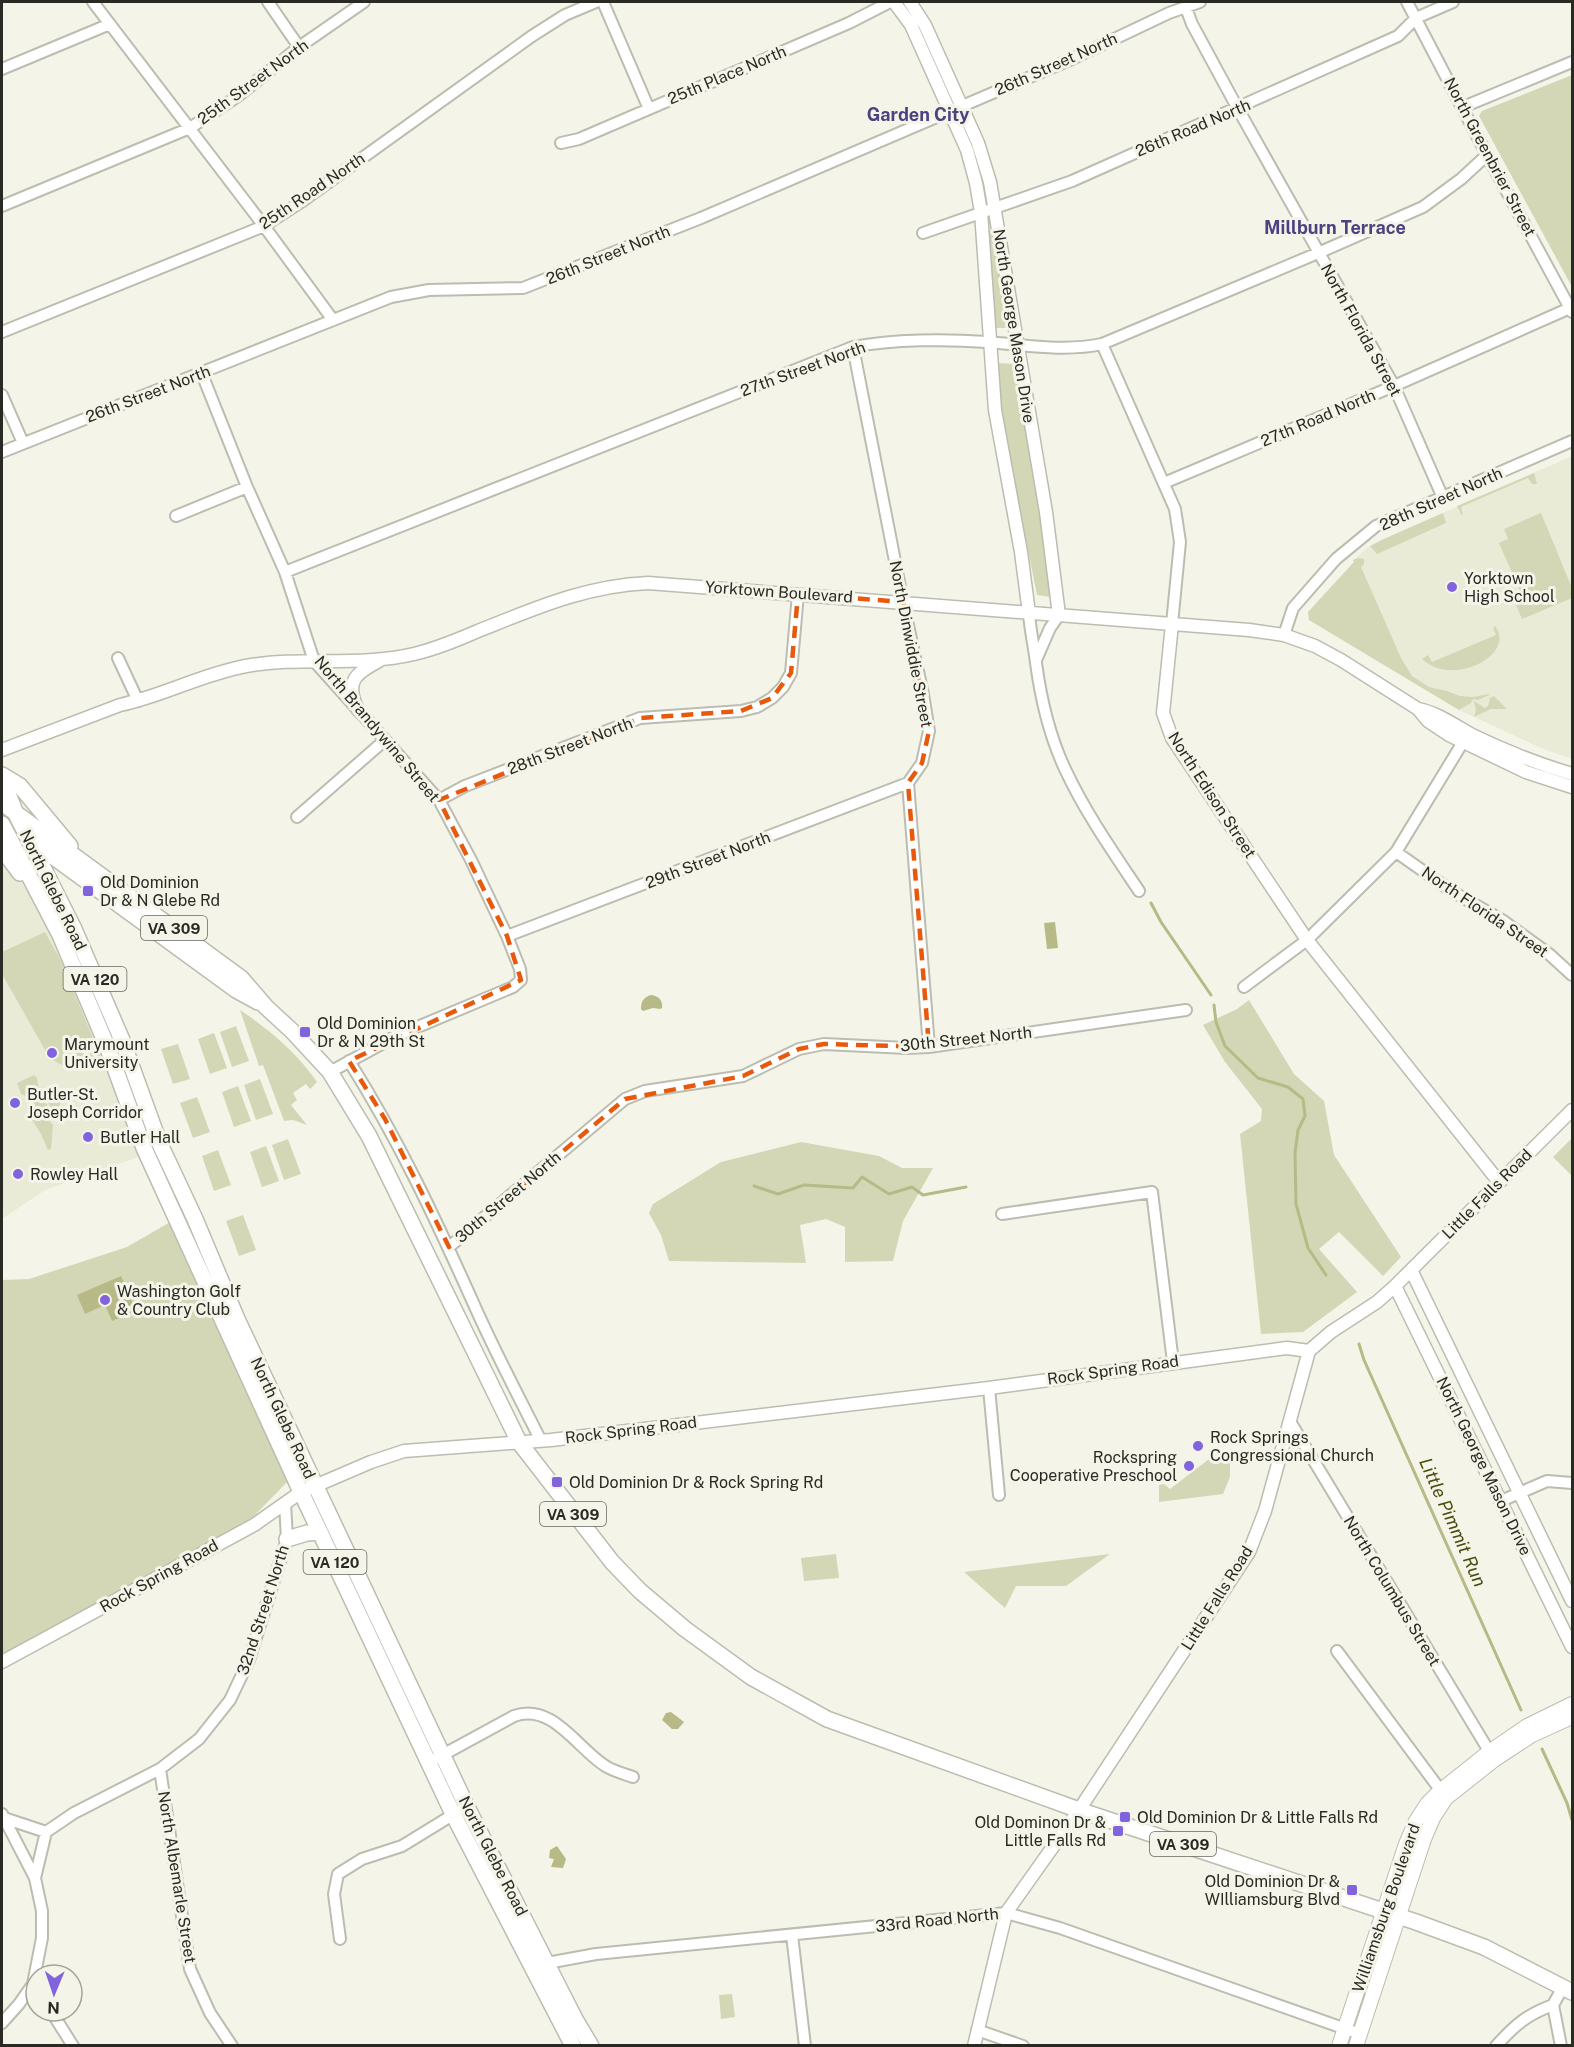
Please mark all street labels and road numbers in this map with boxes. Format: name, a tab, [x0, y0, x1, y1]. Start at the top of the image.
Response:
street label: 26th Street North	[992, 28, 1120, 100]
street label: 25th Street North	[194, 35, 312, 129]
street label: 25th Place North	[665, 41, 789, 109]
street label: North Greenbrier Street	[1440, 74, 1540, 240]
street label: 26th Road North	[1133, 95, 1253, 161]
street label: 25th Road North	[256, 149, 368, 233]
street label: 26th Street North	[543, 221, 673, 289]
street label: North George Mason Drive	[989, 228, 1039, 424]
street label: North Florida Street	[1317, 260, 1405, 400]
street label: 27th Street North	[738, 338, 868, 400]
street label: 26th Street North	[83, 361, 213, 427]
street label: 27th Road North	[1258, 385, 1378, 451]
street label: 28th Street North	[1377, 463, 1505, 535]
street label: North Dinwiddie Street	[885, 559, 937, 729]
street label: Yorktown Boulevard	[704, 577, 854, 607]
street label: North Brandywine Street	[310, 652, 444, 806]
street label: 28th Street North	[505, 713, 635, 779]
street label: North Edison Street	[1164, 728, 1260, 862]
street label: North Glebe Road	[16, 827, 90, 953]
street label: 29th Street North	[643, 827, 773, 893]
street label: North Florida Street	[1418, 863, 1552, 961]
road number: VA 309	[141, 916, 207, 940]
road number: VA 120	[64, 967, 127, 991]
street label: 30th Street North	[899, 1023, 1033, 1055]
street label: Little Falls Road	[1438, 1145, 1536, 1243]
street label: 30th Street North	[451, 1147, 565, 1247]
street label: Rock Spring Road	[1046, 1351, 1180, 1389]
street label: North Glebe Road	[247, 1354, 319, 1482]
street label: North George Mason Drive	[1432, 1374, 1536, 1558]
street label: Rock Spring Road	[564, 1412, 698, 1448]
road number: VA 309	[540, 1502, 606, 1526]
street label: North Columbus Street	[1340, 1513, 1444, 1669]
street label: Rock Spring Road	[96, 1536, 222, 1616]
street label: Little Falls Road	[1177, 1542, 1257, 1654]
street label: 32nd Street North	[233, 1543, 293, 1677]
road number: VA 120	[304, 1550, 366, 1574]
street label: North Albemarle Street	[154, 1790, 200, 1964]
street label: North Glebe Road	[455, 1793, 531, 1919]
street label: Williamsburg Boulevard	[1348, 1821, 1424, 1995]
road number: VA 309	[1150, 1832, 1216, 1856]
street label: 33rd Road North	[874, 1904, 1000, 1936]

